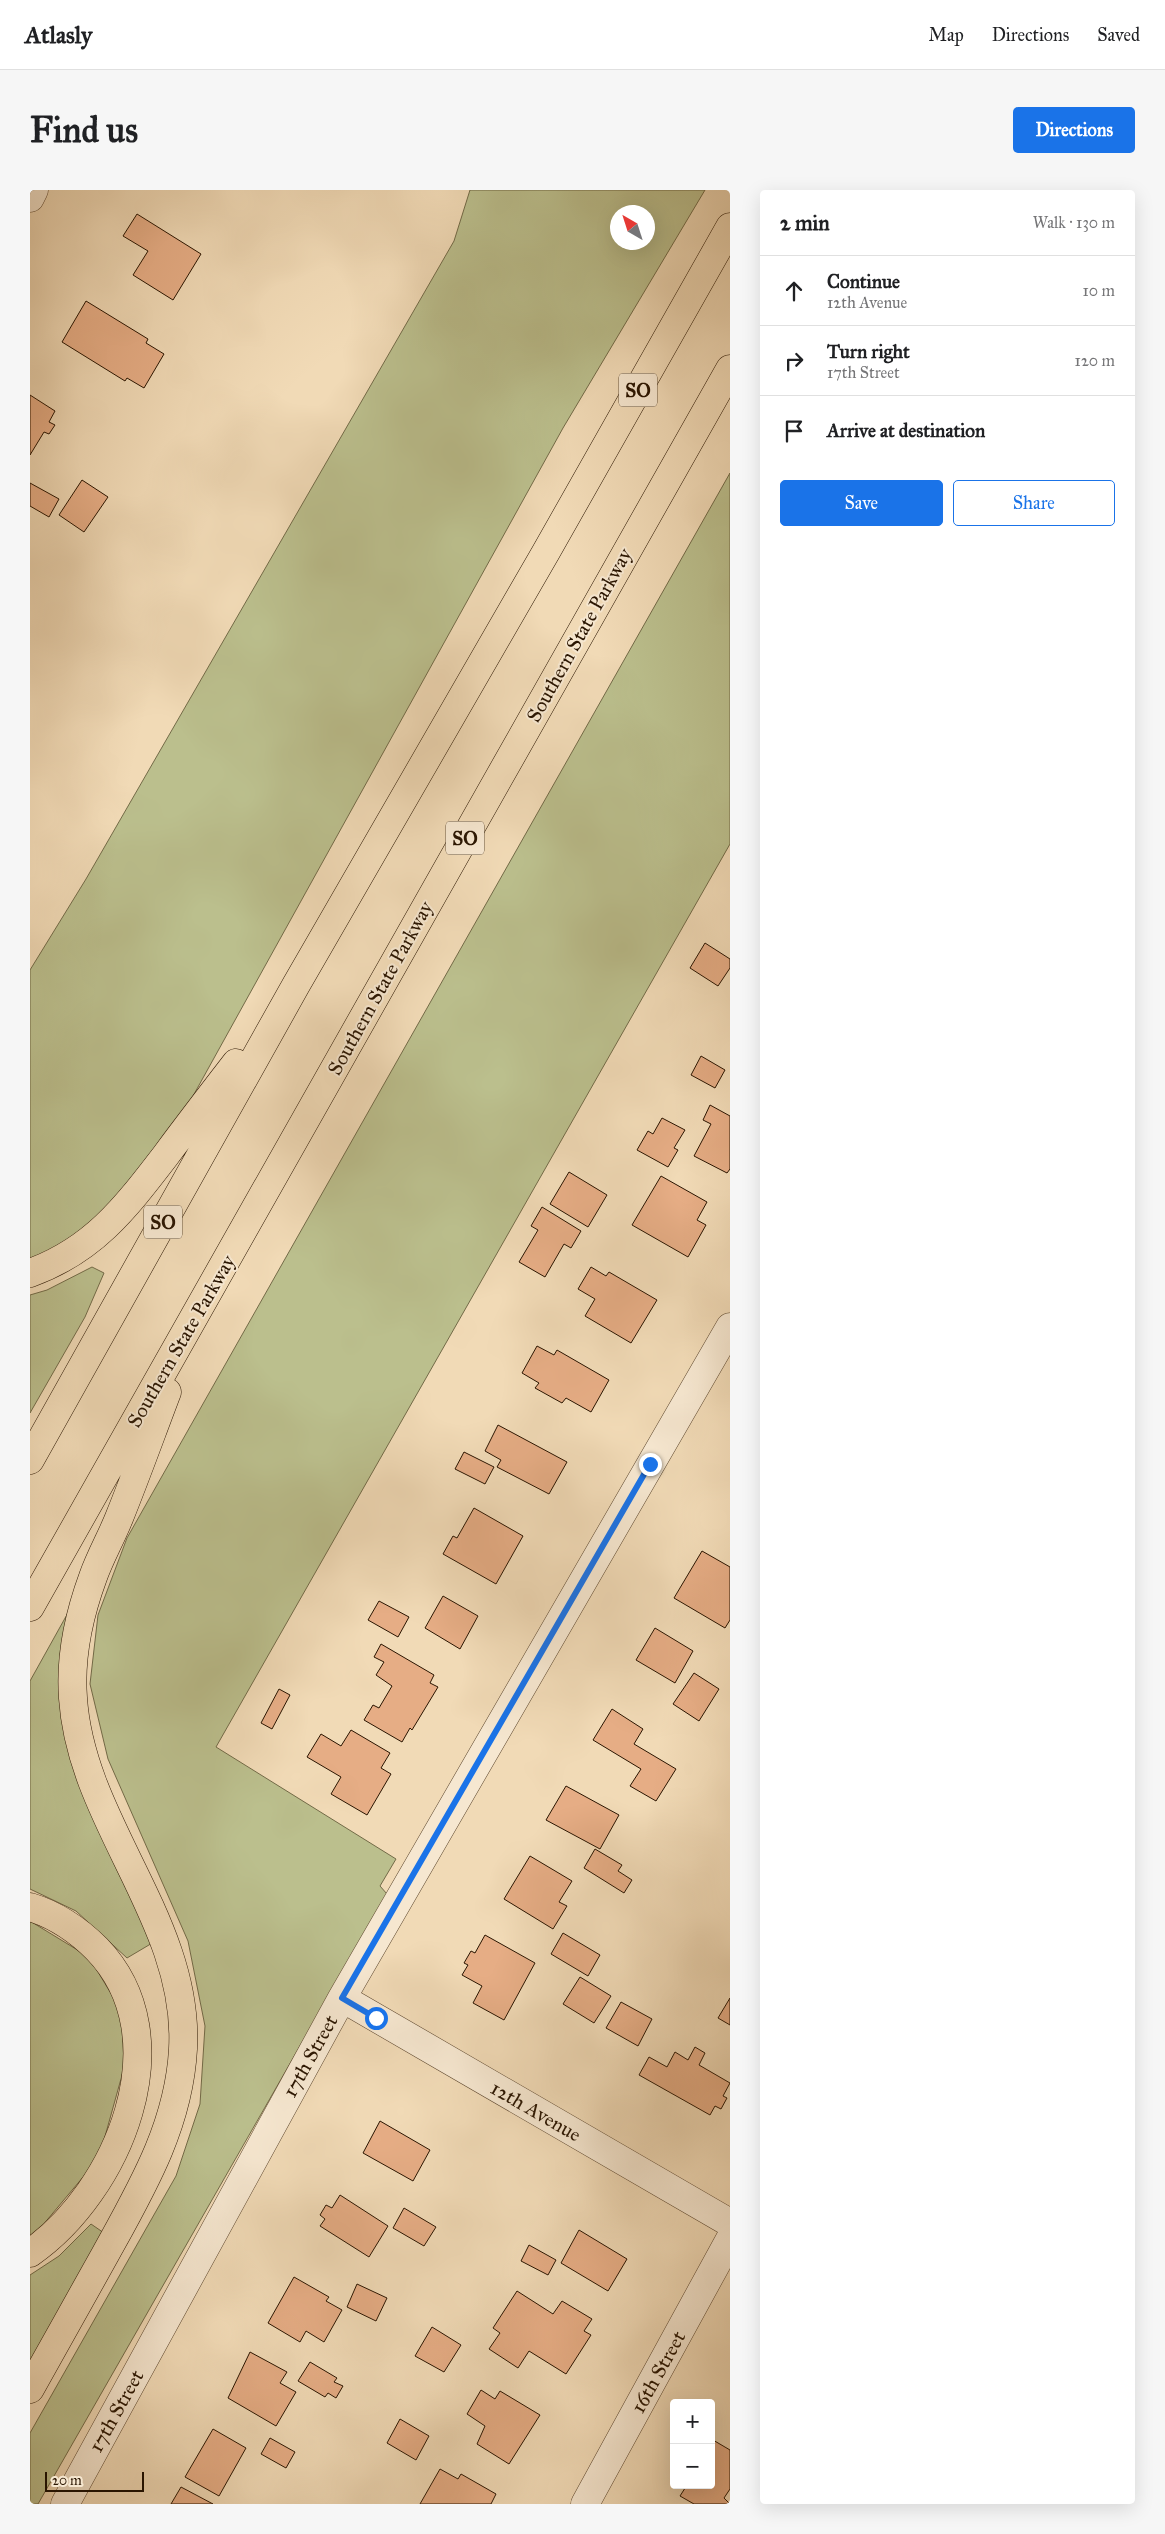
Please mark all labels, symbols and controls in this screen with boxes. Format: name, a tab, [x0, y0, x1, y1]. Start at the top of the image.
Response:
text: Atlasly	[25, 20, 92, 50]
text: Map	[928, 24, 964, 46]
text: Directions	[992, 24, 1069, 46]
text: Saved	[1097, 24, 1140, 46]
button: Directions	[1013, 107, 1135, 153]
text: Find us	[30, 109, 138, 152]
north arrow	[610, 205, 655, 250]
text: 2 min	[780, 210, 830, 236]
text: Walk · 130 m	[1033, 213, 1115, 232]
text: Continue	[827, 270, 900, 293]
icon: ahead	[780, 277, 808, 305]
text: 10 m	[1083, 281, 1115, 300]
text: 12th Avenue	[827, 293, 907, 312]
text: Turn right	[827, 340, 910, 363]
icon: right	[780, 347, 808, 375]
text: 120 m	[1075, 351, 1115, 370]
text: 17th Street	[827, 363, 900, 382]
road number: SO	[619, 374, 657, 406]
icon: arrive	[780, 417, 808, 445]
text: Arrive at destination	[827, 419, 985, 442]
button: Save	[780, 480, 943, 526]
button: Share	[953, 480, 1115, 526]
street label: Southern State Parkway	[521, 543, 637, 726]
road number: SO	[446, 822, 484, 854]
street label: Southern State Parkway	[322, 896, 438, 1079]
road number: SO	[144, 1206, 182, 1238]
street label: Southern State Parkway	[122, 1250, 240, 1431]
route end	[639, 1453, 662, 1476]
route start	[365, 2007, 388, 2030]
street label: 17th Street	[278, 2010, 342, 2102]
street label: 12th Avenue	[487, 2076, 585, 2146]
street label: 16th Street	[626, 2327, 690, 2417]
street label: 17th Street	[84, 2365, 148, 2457]
map controls	[670, 2399, 715, 2489]
button: +	[670, 2399, 715, 2444]
button: −	[670, 2444, 715, 2489]
scale bar	[45, 2469, 144, 2492]
text: 20 m	[52, 2472, 82, 2489]

